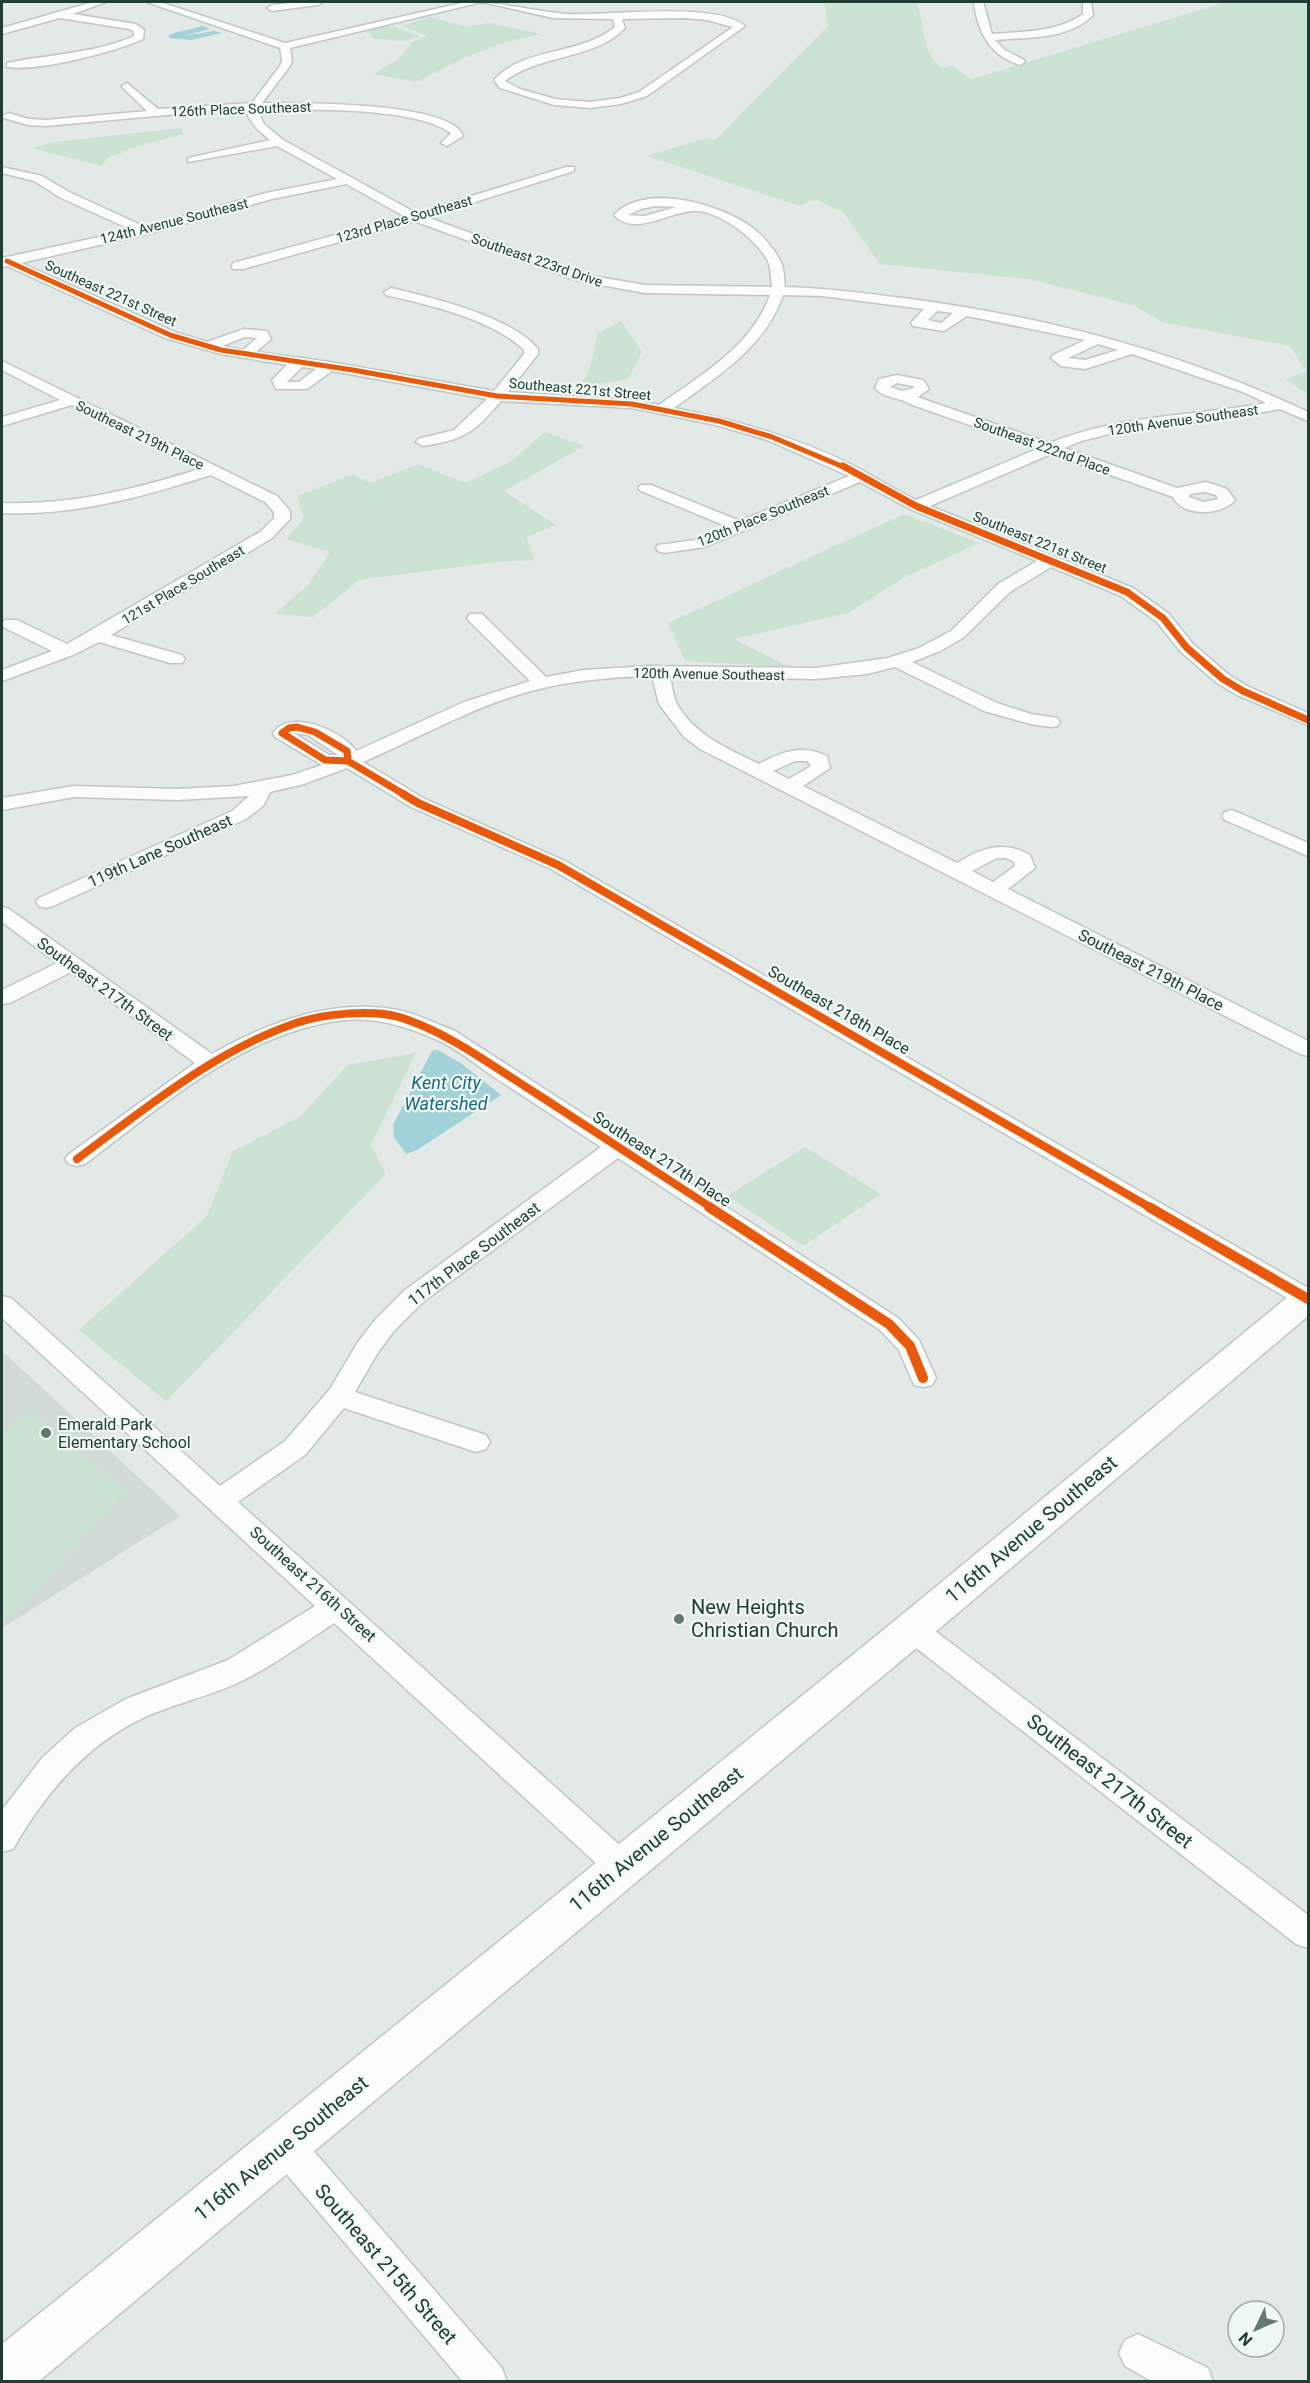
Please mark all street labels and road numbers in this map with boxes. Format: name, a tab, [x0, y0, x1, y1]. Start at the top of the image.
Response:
street label: 126th Place Southeast	[170, 99, 312, 119]
street label: 123rd Place Southeast	[334, 192, 474, 246]
street label: 124th Avenue Southeast	[98, 195, 250, 247]
street label: Southeast 223rd Drive	[469, 230, 605, 290]
street label: Southeast 221st Street	[43, 257, 180, 329]
street label: Southeast 221st Street	[508, 375, 652, 403]
street label: Southeast 219th Place	[73, 397, 207, 473]
street label: 120th Avenue Southeast	[1107, 401, 1260, 438]
street label: Southeast 222nd Place	[972, 414, 1112, 478]
street label: 120th Place Southeast	[695, 482, 832, 550]
street label: Southeast 221st Street	[971, 508, 1109, 576]
street label: 121st Place Southeast	[119, 542, 248, 628]
street label: 120th Avenue Southeast	[633, 665, 785, 683]
street label: 119th Lane Southeast	[85, 811, 235, 891]
street label: Southeast 219th Place	[1075, 925, 1227, 1015]
street label: Southeast 217th Street	[33, 933, 177, 1045]
street label: Southeast 218th Place	[765, 962, 913, 1058]
street label: Southeast 217th Place	[589, 1107, 735, 1211]
street label: 117th Place Southeast	[404, 1198, 544, 1310]
street label: 116th Avenue Southeast	[940, 1450, 1122, 1608]
street label: Southeast 216th Street	[246, 1522, 380, 1646]
street label: Southeast 217th Street	[1022, 1709, 1198, 1853]
street label: 116th Avenue Southeast	[564, 1761, 748, 1917]
street label: 116th Avenue Southeast	[189, 2070, 373, 2226]
street label: Southeast 215th Street	[310, 2179, 462, 2349]

